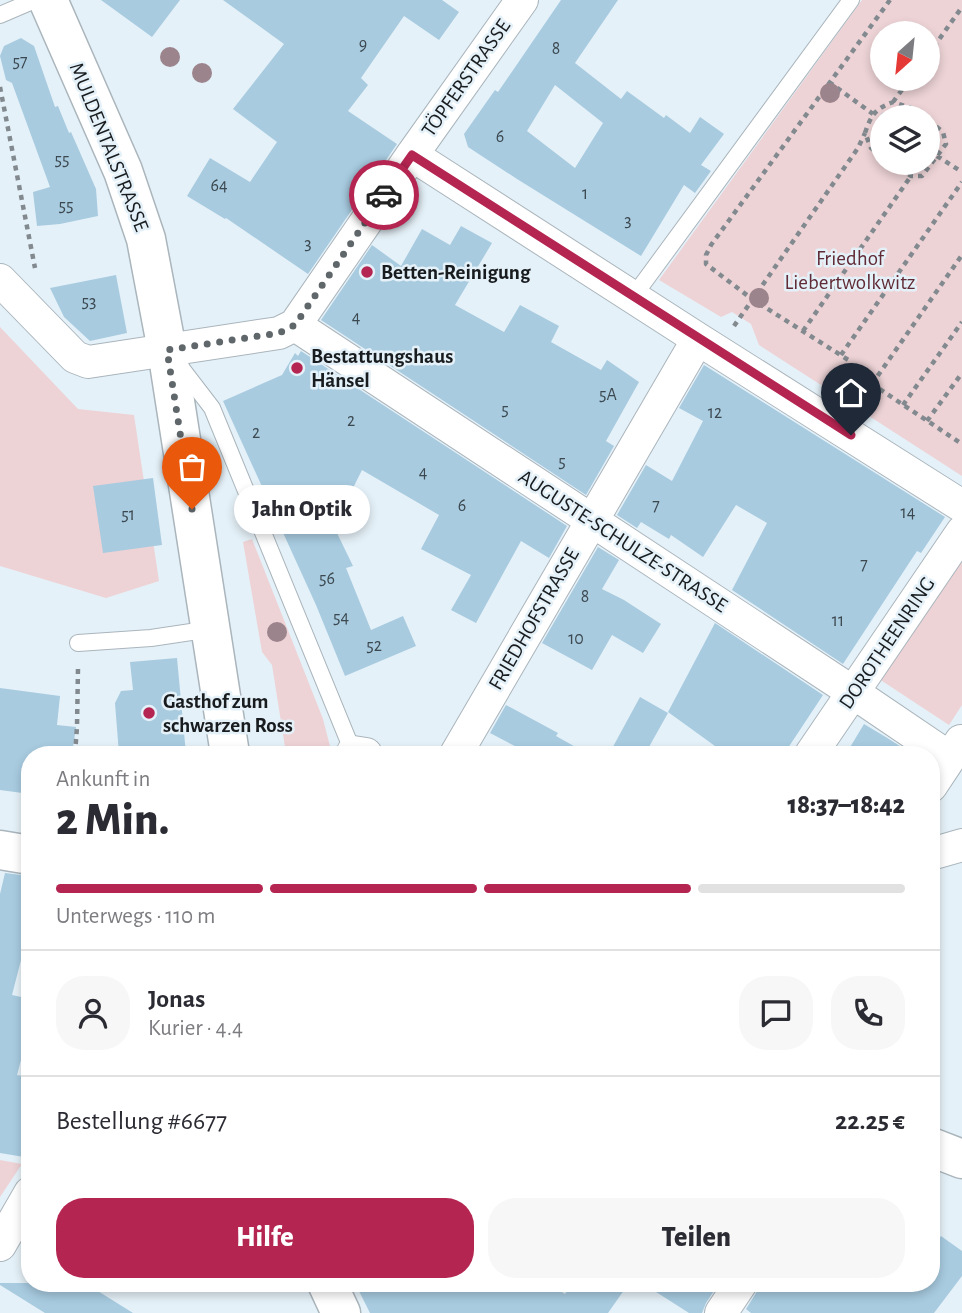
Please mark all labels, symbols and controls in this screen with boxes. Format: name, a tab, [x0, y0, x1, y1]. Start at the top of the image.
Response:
street label: TÖPFERSTRASSE	[417, 15, 514, 141]
north arrow	[870, 21, 940, 91]
map controls	[870, 21, 940, 175]
house number: 9	[359, 36, 367, 54]
house number: 8	[552, 40, 560, 58]
house number: 57	[12, 53, 28, 71]
street label: MULDENTALSTRASSE	[66, 60, 152, 234]
button: layers	[870, 105, 940, 175]
house number: 6	[496, 128, 504, 146]
house number: 55	[54, 151, 70, 169]
courier	[349, 160, 419, 230]
icon: car	[365, 176, 403, 214]
house number: 64	[210, 177, 228, 195]
house number: 1	[582, 185, 588, 203]
house number: 55	[58, 197, 74, 215]
house number: 3	[624, 212, 632, 230]
house number: 3	[304, 235, 312, 253]
park label: Friedhof Liebertwolkwitz	[785, 248, 915, 293]
place label: Betten-Reinigung	[381, 262, 531, 283]
marker: Betten-Reinigung	[359, 264, 375, 280]
house number: 53	[82, 293, 96, 311]
house number: 4	[352, 309, 361, 327]
place label: Bestattungshaus Hänsel	[311, 346, 453, 391]
marker: Bestattungshaus Hänsel	[289, 360, 305, 376]
pin	[821, 363, 881, 435]
icon: home	[832, 374, 870, 412]
house number: 5A	[599, 386, 618, 404]
house number: 5	[501, 401, 509, 419]
house number: 12	[708, 404, 722, 422]
house number: 2	[347, 412, 355, 430]
house number: 2	[252, 424, 260, 442]
pin	[162, 437, 222, 509]
icon: bag	[173, 448, 211, 486]
house number: 5	[558, 453, 566, 471]
house number: 4	[419, 464, 428, 482]
street label: AUGUSTE-SCHULZE-STRASSE	[515, 466, 731, 616]
callout: Jahn Optik	[234, 484, 370, 534]
house number: 6	[458, 497, 466, 515]
house number: 7	[652, 497, 660, 515]
text: Jahn Optik	[252, 498, 352, 521]
house number: 14	[901, 504, 916, 522]
house number: 51	[121, 506, 135, 524]
street label: FRIEDHOFSTRASSE	[485, 544, 583, 694]
house number: 7	[860, 556, 868, 574]
house number: 56	[319, 570, 335, 588]
street label: DOROTHEENRING	[835, 573, 939, 713]
house number: 8	[581, 588, 589, 606]
house number: 54	[333, 609, 349, 627]
house number: 11	[832, 612, 844, 630]
house number: 10	[568, 630, 584, 648]
house number: 52	[366, 637, 382, 655]
place label: Gasthof zum schwarzen Ross	[163, 691, 293, 736]
marker: Gasthof zum schwarzen Ross	[141, 705, 157, 721]
text: Ankunft in	[56, 768, 150, 791]
text: 18:37–18:42	[787, 792, 905, 818]
text: 2 Min.	[56, 797, 169, 843]
text: Unterwegs · 110 m	[56, 905, 215, 928]
button: person	[56, 976, 130, 1050]
button: chat	[739, 976, 813, 1050]
button: phone	[831, 976, 905, 1050]
text: Jonas	[148, 986, 205, 1012]
text: Kurier · 4.4	[148, 1017, 243, 1040]
text: Bestellung #6677	[56, 1108, 227, 1134]
text: 22.25 €	[835, 1108, 905, 1134]
button: Hilfe	[56, 1198, 474, 1278]
button: Teilen	[488, 1198, 905, 1278]

